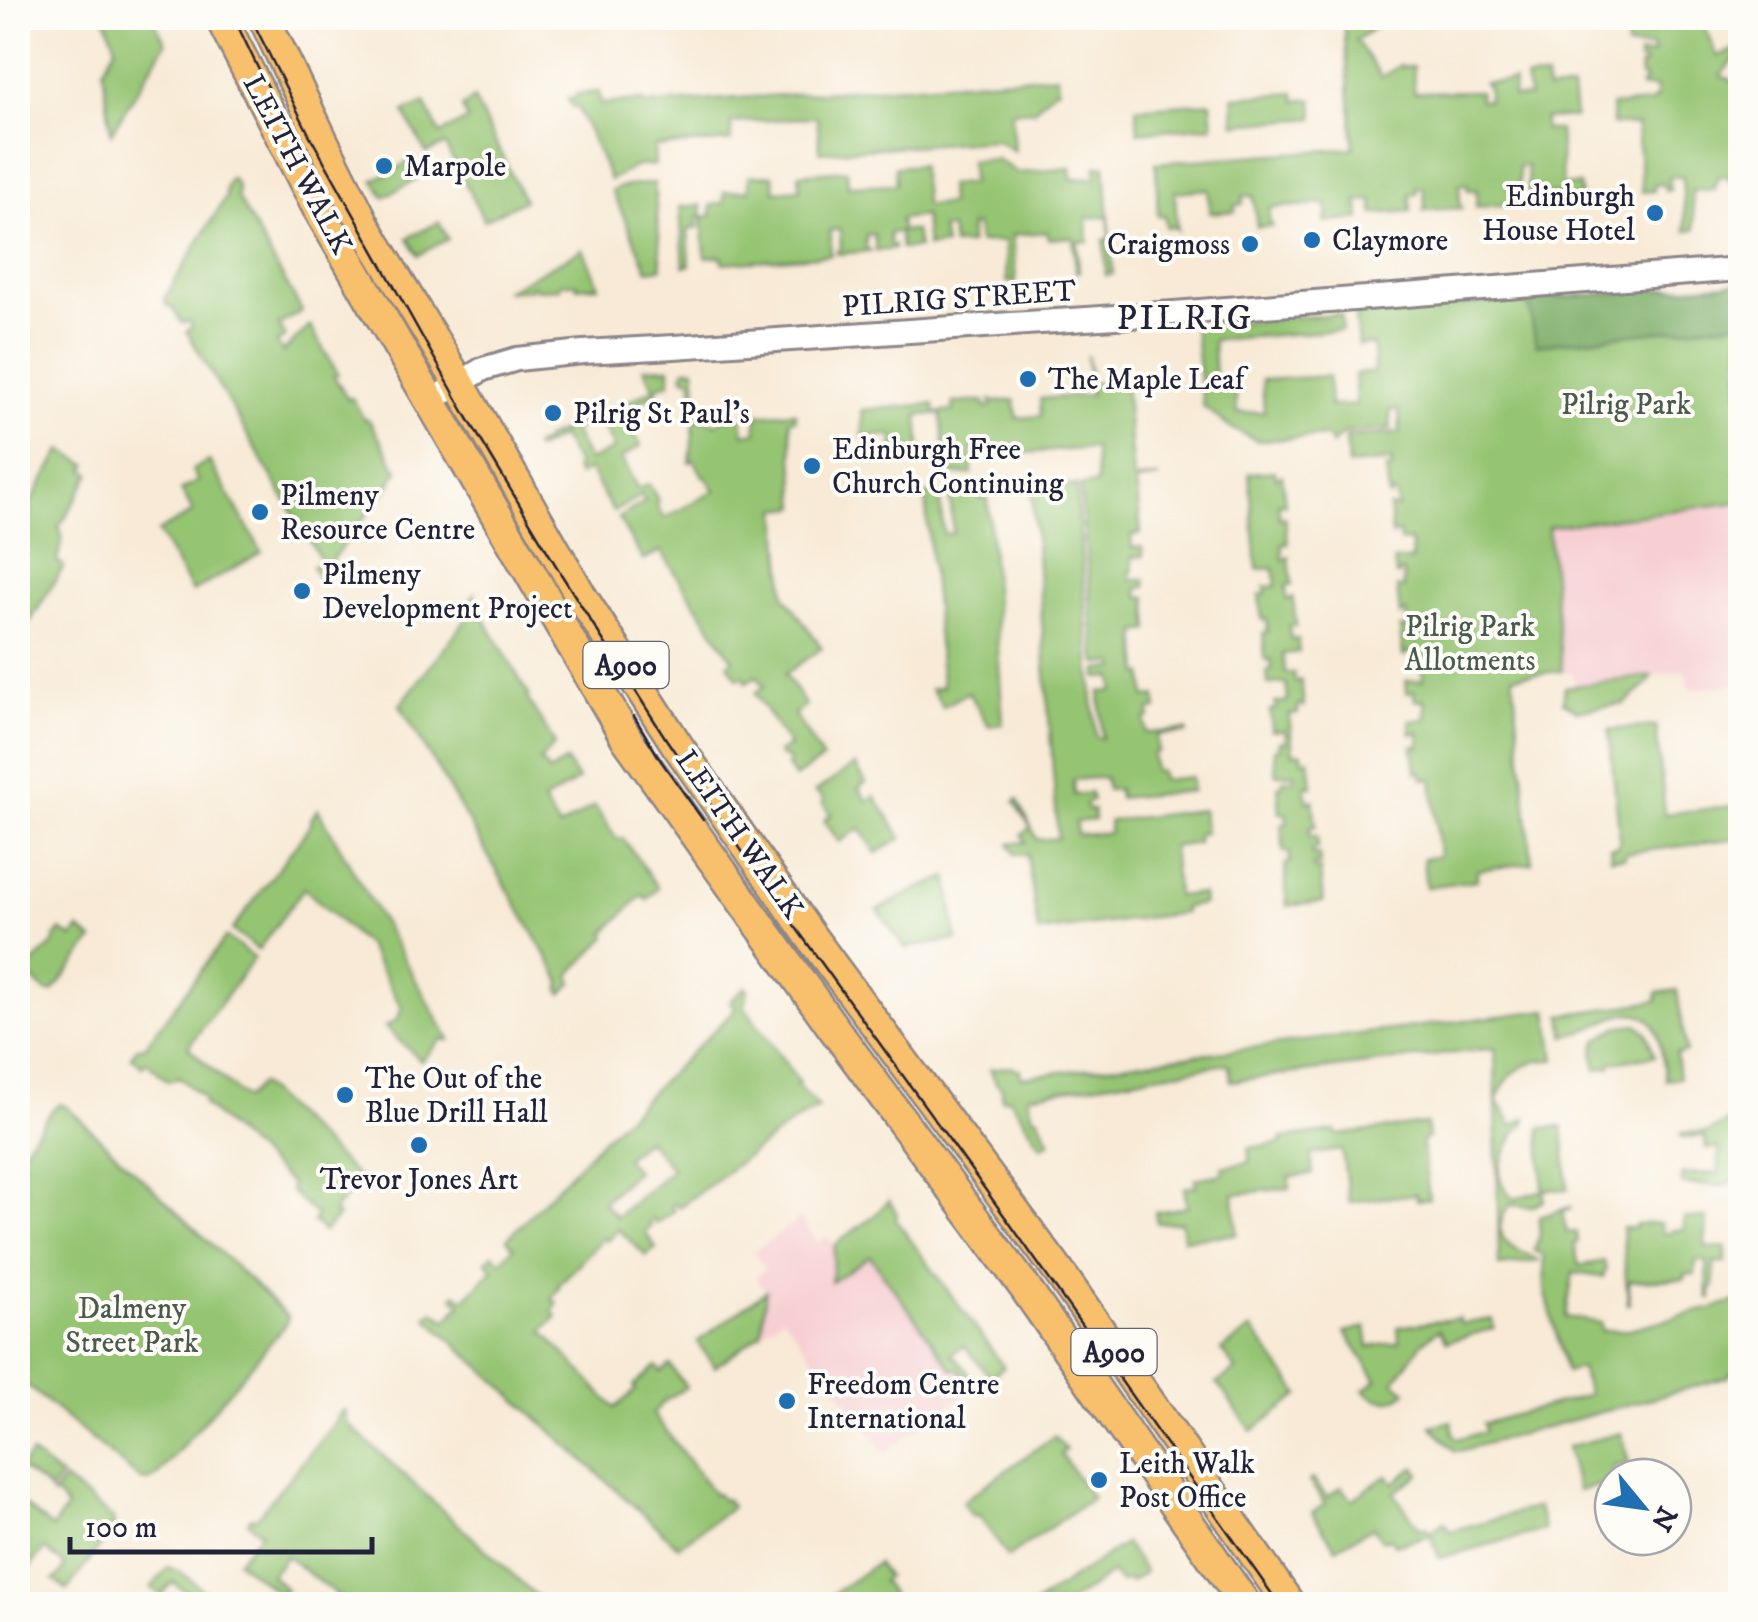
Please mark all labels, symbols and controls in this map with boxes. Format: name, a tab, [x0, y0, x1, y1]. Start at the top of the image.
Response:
street label: LEITH WALK	[234, 69, 359, 261]
place label: Marpole	[404, 149, 506, 186]
marker: Marpole	[373, 155, 395, 177]
place label: Edinburgh House Hotel	[1482, 179, 1635, 250]
marker: Edinburgh House Hotel	[1644, 202, 1666, 224]
place label: Claymore	[1332, 223, 1448, 260]
place label: Craigmoss	[1107, 227, 1230, 264]
marker: Claymore	[1301, 229, 1323, 251]
marker: Craigmoss	[1239, 233, 1261, 255]
street label: PILRIG STREET	[841, 273, 1078, 326]
district label: PILRIG	[1117, 297, 1253, 341]
place label: The Maple Leaf	[1048, 362, 1249, 399]
marker: The Maple Leaf	[1017, 368, 1039, 390]
park label: Pilrig Park	[1561, 387, 1691, 424]
place label: Pilrig St Paul's	[573, 396, 750, 433]
marker: Pilrig St Paul's	[542, 402, 564, 424]
place label: Edinburgh Free Church Continuing	[832, 432, 1064, 503]
marker: Edinburgh Free Church Continuing	[801, 455, 823, 477]
place label: Pilmeny Resource Centre	[280, 478, 475, 549]
marker: Pilmeny Resource Centre	[249, 501, 271, 523]
place label: Pilmeny Development Project	[322, 557, 573, 628]
marker: Pilmeny Development Project	[291, 580, 313, 602]
park label: Pilrig Park Allotments	[1404, 609, 1536, 680]
road number: A900	[584, 642, 668, 688]
street label: LEITH WALK	[667, 743, 811, 927]
place label: The Out of the Blue Drill Hall	[365, 1061, 548, 1132]
marker: The Out of the Blue Drill Hall	[334, 1084, 356, 1106]
marker: Trevor Jones Art	[408, 1134, 430, 1156]
place label: Trevor Jones Art	[320, 1162, 518, 1199]
park label: Dalmeny Street Park	[65, 1291, 199, 1362]
road number: A900	[1072, 1329, 1156, 1375]
place label: Freedom Centre International	[807, 1367, 1000, 1438]
marker: Freedom Centre International	[776, 1390, 798, 1412]
place label: Leith Walk Post Office	[1119, 1446, 1255, 1517]
north arrow	[1593, 1457, 1693, 1557]
marker: Leith Walk Post Office	[1088, 1469, 1110, 1491]
scale bar	[70, 1492, 372, 1554]
text: N	[1643, 1500, 1684, 1537]
text: 100 m	[85, 1510, 157, 1547]

